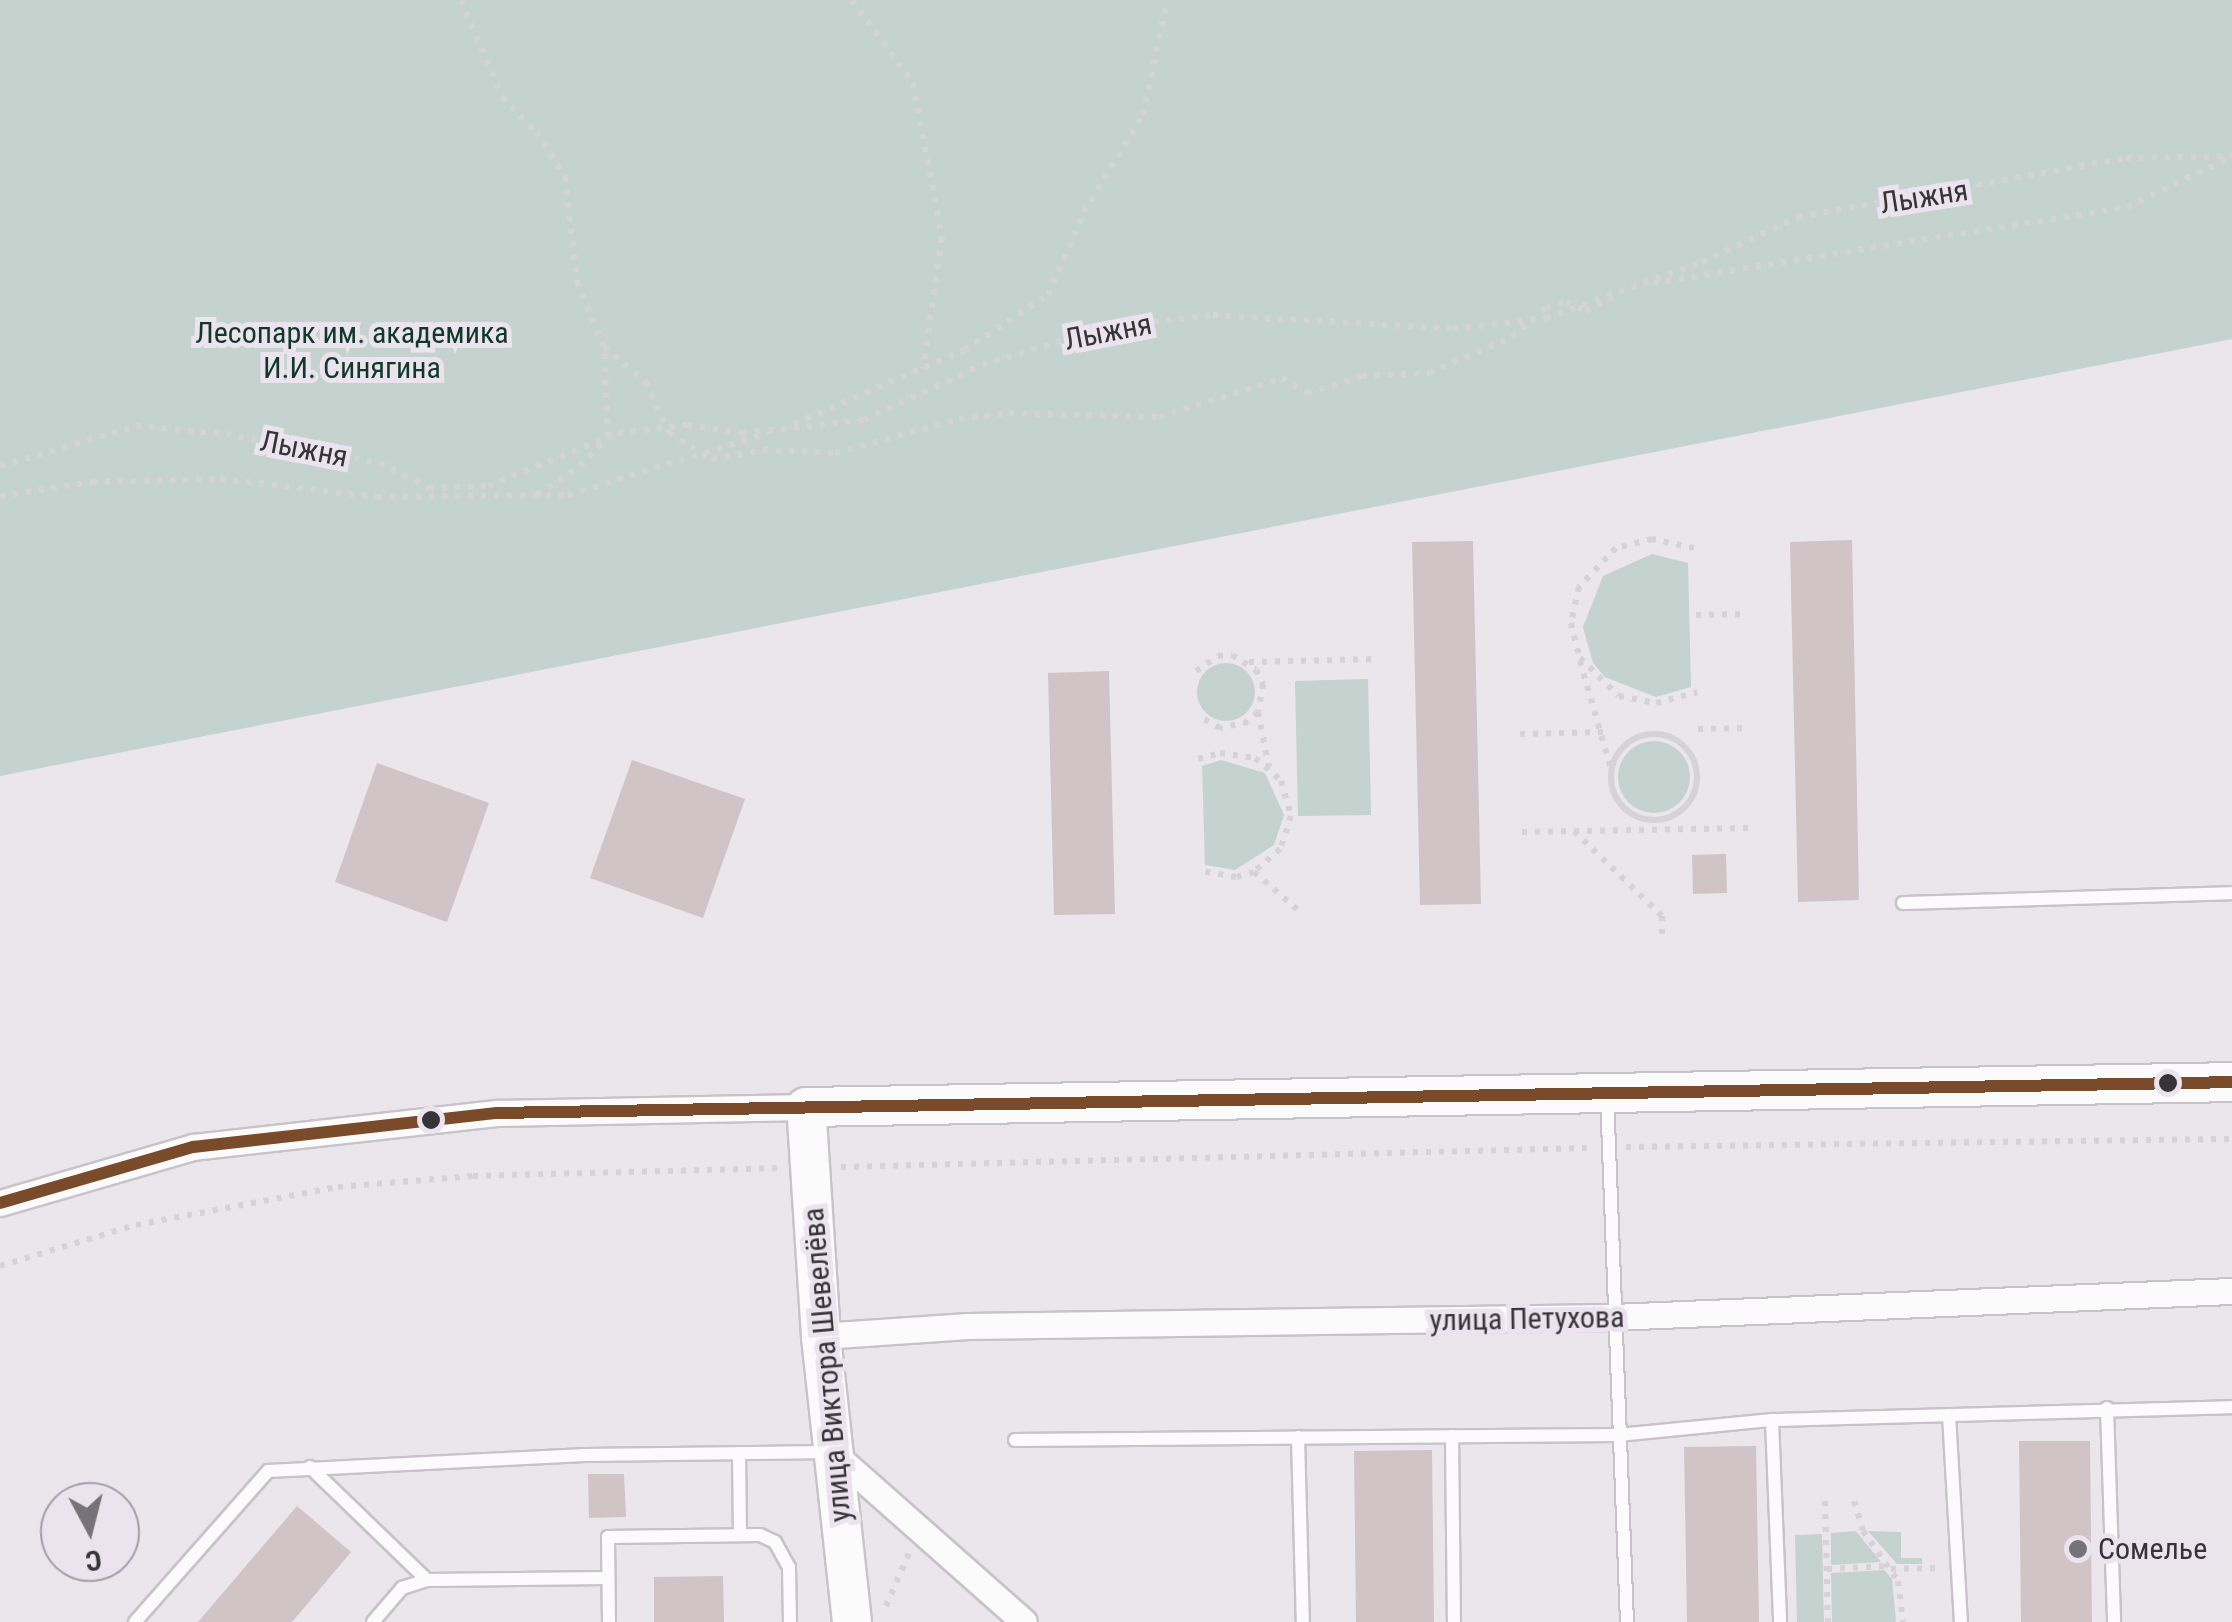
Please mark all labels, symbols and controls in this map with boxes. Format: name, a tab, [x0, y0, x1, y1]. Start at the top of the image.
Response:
street label: Лыжня	[1877, 172, 1971, 222]
street label: Лыжня	[1061, 306, 1155, 358]
park label: Лесопарк им. академика И.И. Синягина	[195, 315, 509, 386]
street label: Лыжня	[257, 423, 351, 475]
unlabelled marker	[2158, 1073, 2178, 1093]
unlabelled marker	[421, 1110, 441, 1130]
street label: улица Виктора Шевелёва	[795, 1206, 859, 1524]
street label: улица Петухова	[1429, 1299, 1625, 1339]
north arrow	[40, 1482, 140, 1582]
place label: Сомелье	[2098, 1531, 2207, 1567]
marker: Сомелье	[2067, 1538, 2089, 1560]
text: С	[84, 1543, 103, 1578]

